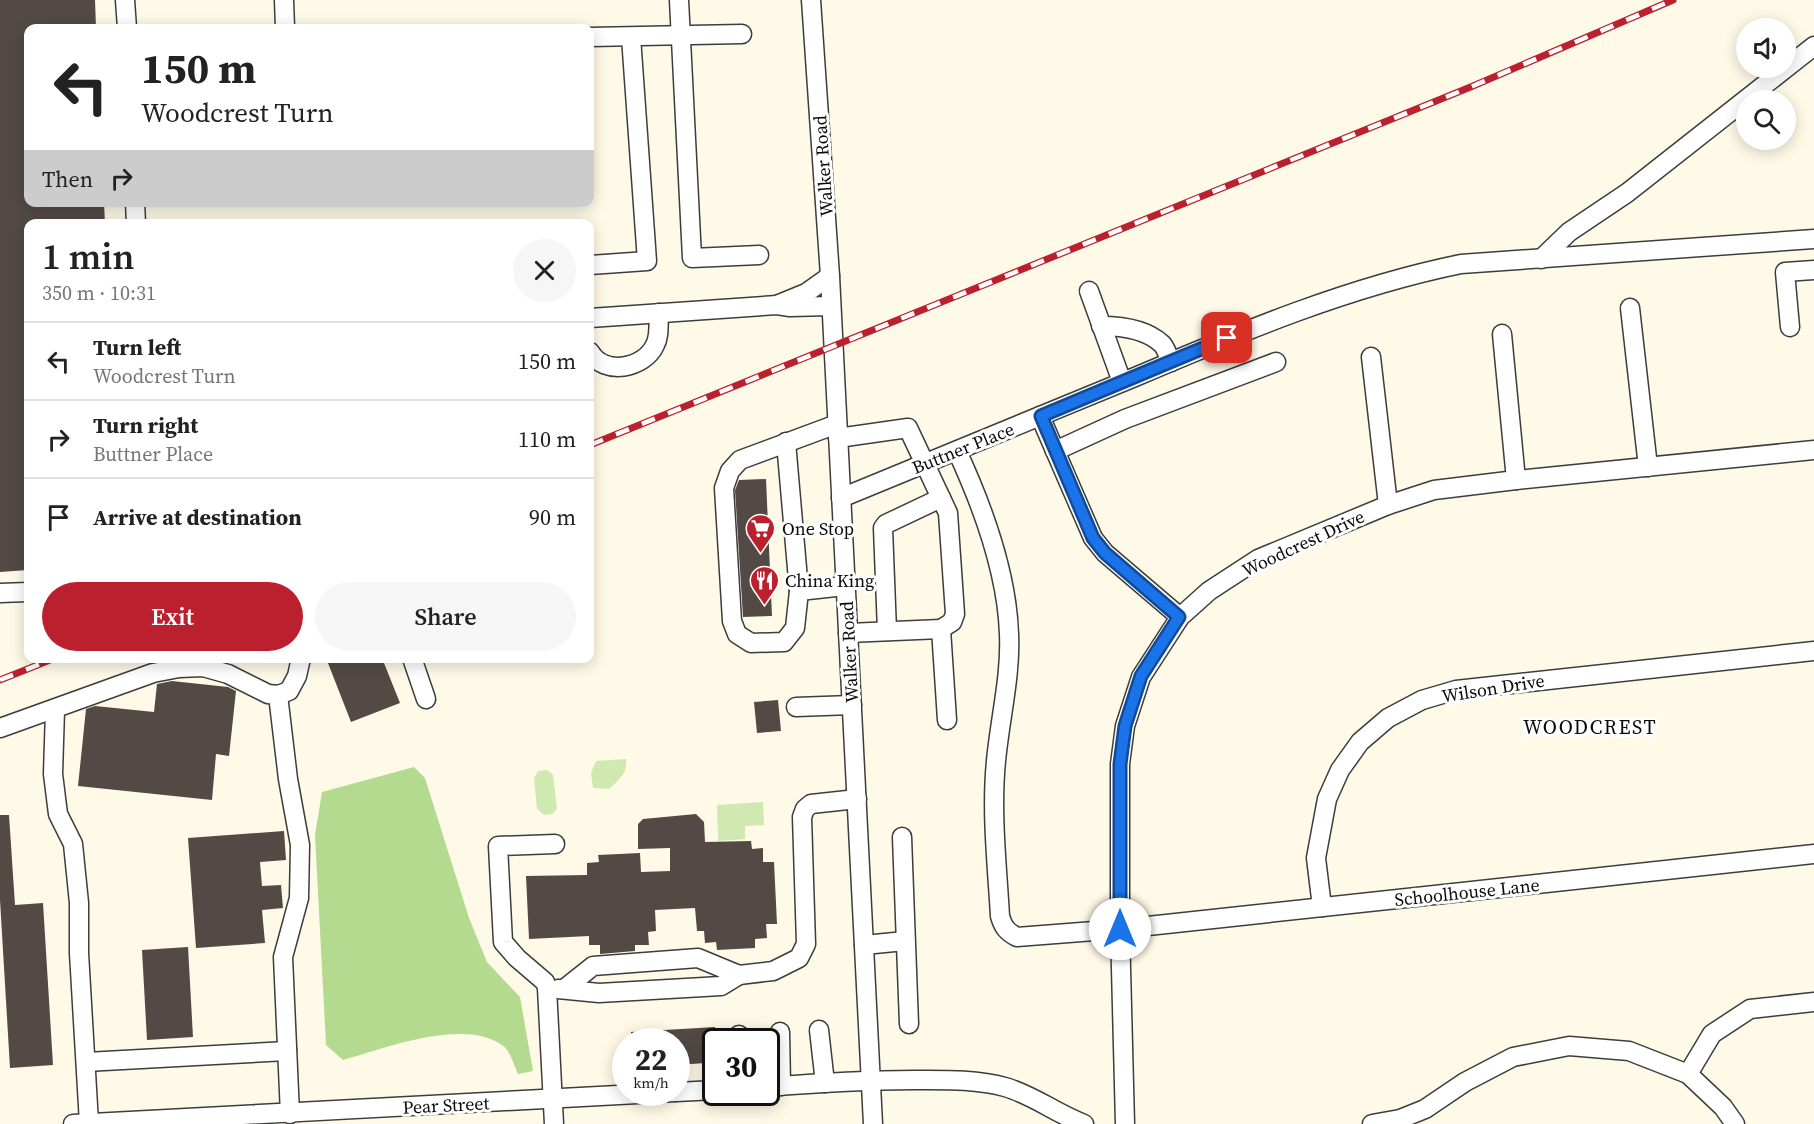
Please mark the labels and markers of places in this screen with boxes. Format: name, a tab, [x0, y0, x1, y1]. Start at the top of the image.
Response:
pin	[1201, 312, 1252, 363]
supermarket icon: One Stop	[745, 512, 777, 554]
place label: One Stop	[782, 516, 854, 541]
restaurant icon: China King	[748, 564, 780, 606]
place label: China King	[785, 568, 874, 593]

